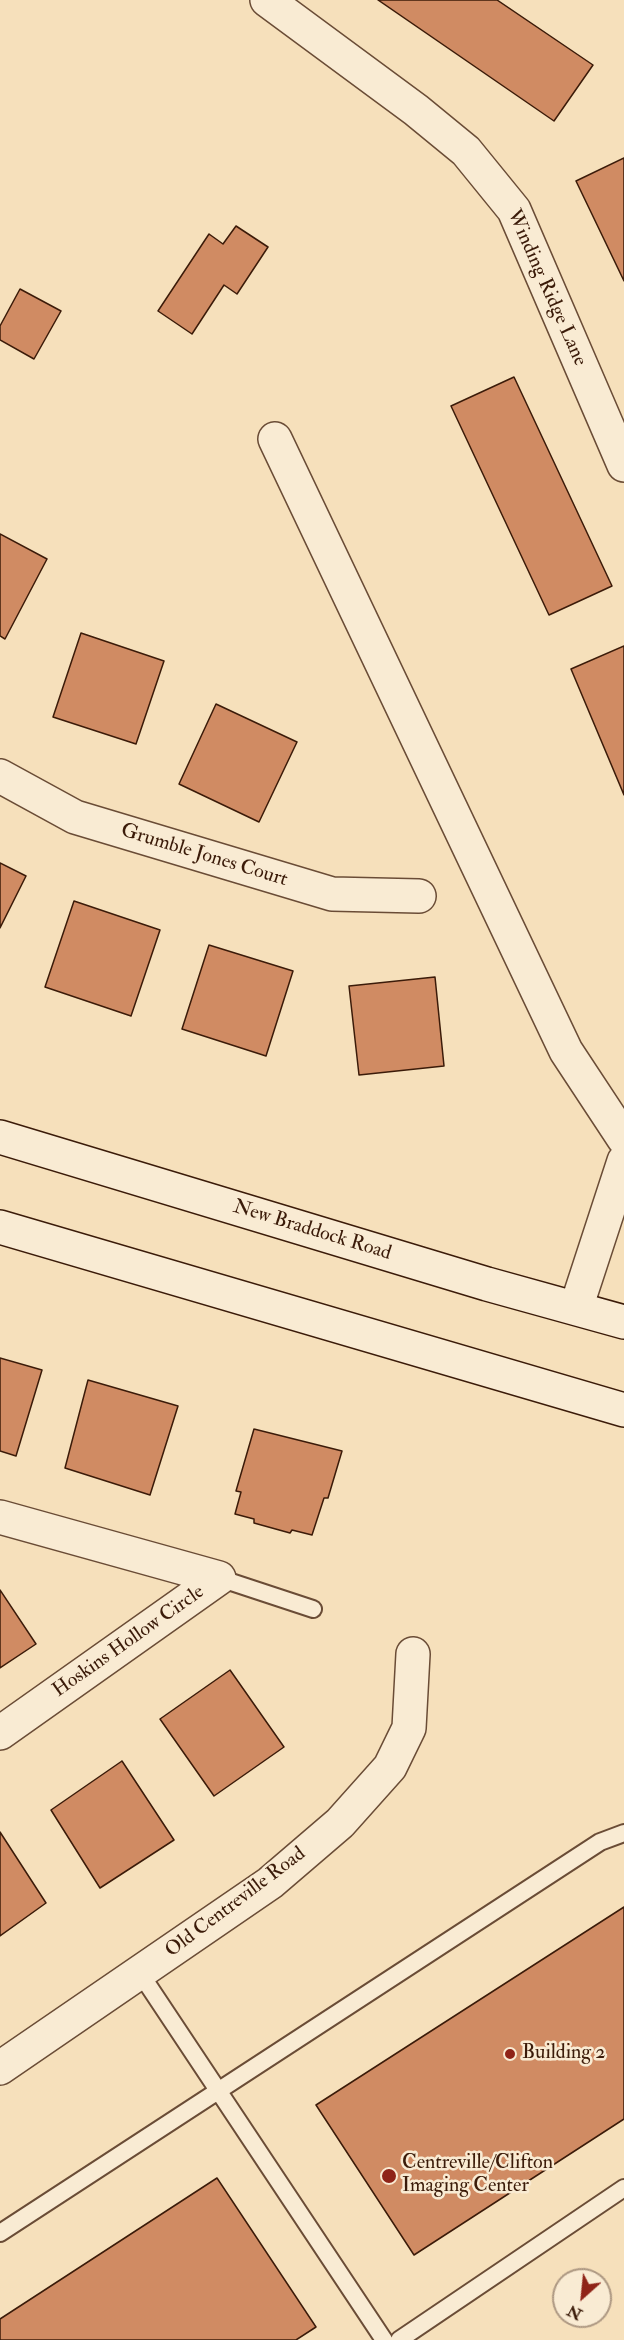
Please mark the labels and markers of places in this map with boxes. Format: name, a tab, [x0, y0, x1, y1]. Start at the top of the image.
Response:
place label: Building 2	[522, 2042, 605, 2066]
marker: Building 2	[503, 2047, 517, 2061]
place label: Centreville/Clifton Imaging Center	[402, 2152, 553, 2199]
marker: Centreville/Clifton Imaging Center	[380, 2167, 398, 2185]

